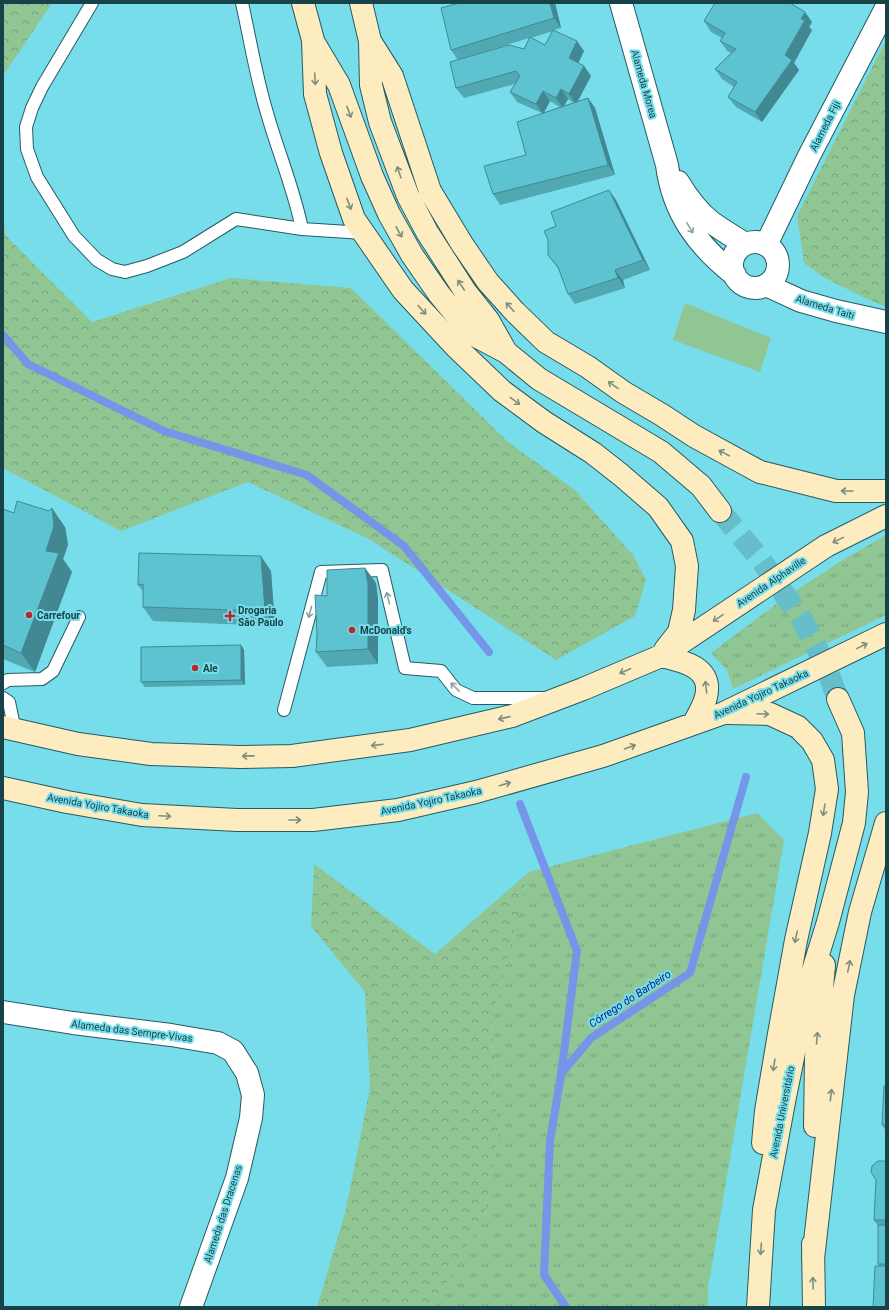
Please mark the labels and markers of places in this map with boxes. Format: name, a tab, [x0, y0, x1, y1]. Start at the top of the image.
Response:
place label: Drogaria São Paulo	[238, 605, 284, 628]
marker: Carrefour	[24, 610, 34, 620]
place label: Carrefour	[37, 610, 80, 621]
marker: Drogaria São Paulo	[225, 611, 235, 621]
marker: McDonald's	[347, 625, 357, 635]
place label: McDonald's	[360, 625, 412, 636]
marker: Ale	[190, 663, 200, 673]
place label: Ale	[203, 663, 218, 674]

